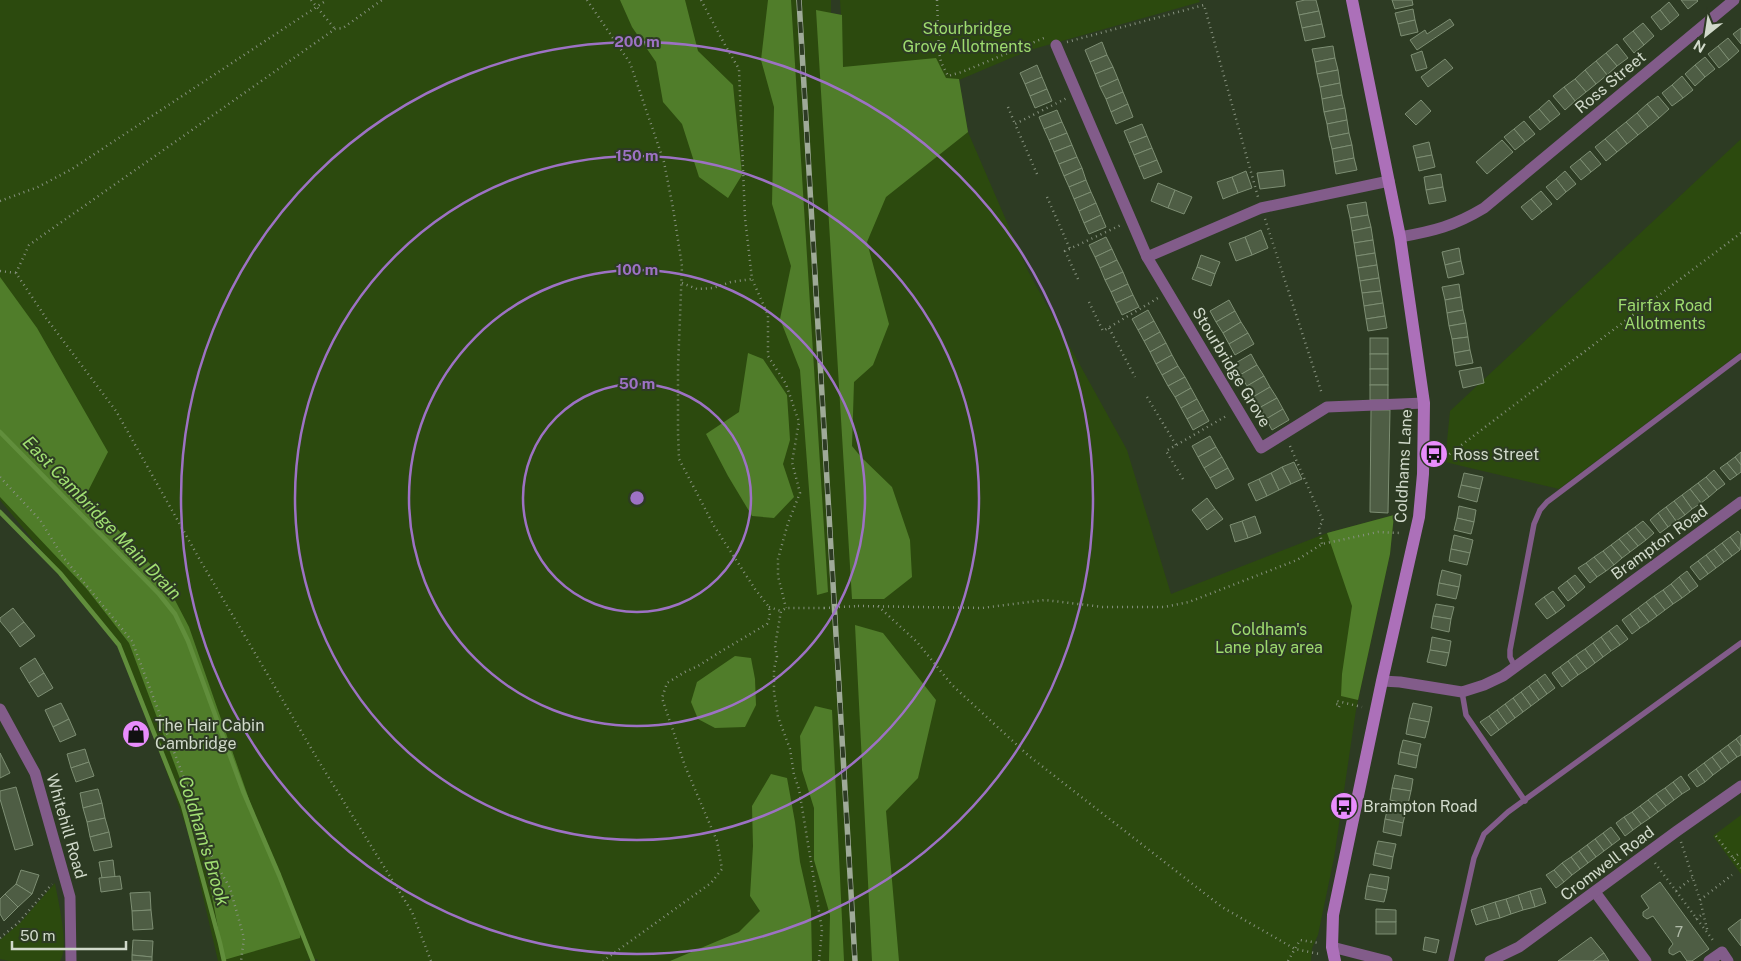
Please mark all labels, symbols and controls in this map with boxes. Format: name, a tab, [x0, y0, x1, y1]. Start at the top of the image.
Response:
north arrow	[1681, 10, 1731, 60]
park label: Stourbridge Grove Allotments	[903, 19, 1031, 56]
text: 200 m	[614, 33, 660, 50]
text: N	[1691, 37, 1708, 56]
street label: Ross Street	[1571, 47, 1649, 117]
text: 150 m	[615, 147, 659, 164]
text: 100 m	[616, 261, 658, 278]
park label: Fairfax Road Allotments	[1618, 296, 1712, 333]
street label: Stourbridge Grove	[1188, 304, 1275, 431]
text: 50 m	[619, 375, 655, 392]
street label: Coldhams Lane	[1391, 409, 1416, 523]
water label: East Cambridge Main Drain	[19, 432, 186, 604]
bus stop icon: Ross Street	[1419, 439, 1449, 469]
place label: Ross Street	[1453, 445, 1539, 464]
centre of rings	[628, 489, 646, 507]
street label: Brampton Road	[1607, 501, 1711, 584]
park label: Coldham's Lane play area	[1215, 620, 1323, 657]
place label: The Hair Cabin Cambridge	[155, 716, 264, 753]
shop icon: The Hair Cabin Cambridge	[121, 719, 151, 749]
street label: Whitehill Road	[42, 772, 91, 881]
water label: Coldham's Brook	[175, 773, 234, 908]
bus stop icon: Brampton Road	[1329, 791, 1359, 821]
place label: Brampton Road	[1363, 797, 1478, 816]
street label: Cromwell Road	[1557, 822, 1658, 905]
scale bar	[12, 918, 126, 950]
house number: 7	[1675, 924, 1683, 940]
text: 50 m	[20, 927, 55, 944]

